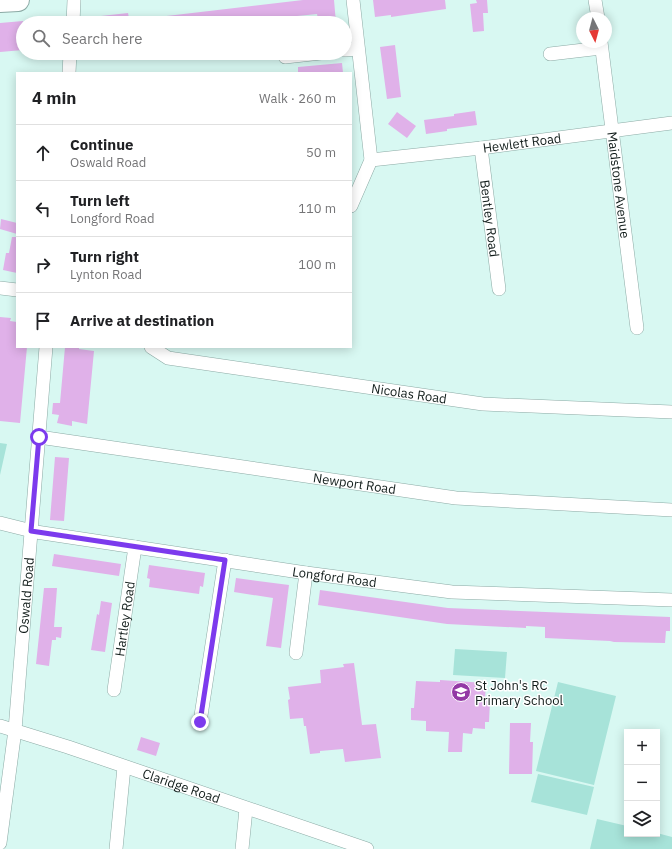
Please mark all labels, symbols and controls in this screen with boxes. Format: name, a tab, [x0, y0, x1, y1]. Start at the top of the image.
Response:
north arrow	[576, 12, 612, 48]
search box	[16, 16, 352, 60]
icon: search	[30, 27, 52, 49]
text: Search here	[62, 29, 142, 48]
text: 4 min	[32, 87, 76, 109]
text: Walk · 260 m	[259, 90, 336, 107]
street label: Hewlett Road	[482, 130, 562, 157]
street label: Maidstone Avenue	[603, 131, 634, 239]
text: Continue	[70, 135, 134, 154]
icon: ahead	[32, 142, 54, 164]
text: 50 m	[306, 144, 336, 161]
text: Oswald Road	[70, 154, 146, 171]
street label: Bentley Road	[476, 179, 503, 258]
text: Turn left	[70, 191, 130, 210]
icon: left	[32, 198, 54, 220]
text: 110 m	[298, 200, 336, 217]
text: Longford Road	[70, 210, 155, 227]
text: Turn right	[70, 247, 139, 266]
icon: right	[32, 254, 54, 276]
text: 100 m	[298, 256, 336, 273]
text: Lynton Road	[70, 266, 142, 283]
icon: arrive	[32, 310, 54, 332]
text: Arrive at destination	[70, 311, 214, 330]
street label: Nicolas Road	[370, 380, 448, 408]
route start	[30, 428, 48, 446]
street label: Newport Road	[312, 469, 397, 498]
street label: Oswald Road	[15, 557, 38, 634]
street label: Longford Road	[291, 563, 378, 591]
street label: Hartley Road	[111, 580, 139, 658]
place label: St John's RC Primary School	[475, 677, 564, 709]
school or university icon: St John's RC Primary School	[450, 681, 472, 703]
route end	[191, 713, 209, 731]
map controls	[624, 729, 660, 837]
button: +	[624, 729, 660, 765]
street label: Claridge Road	[140, 765, 222, 807]
button: −	[624, 765, 660, 801]
button: layers	[624, 801, 660, 837]

